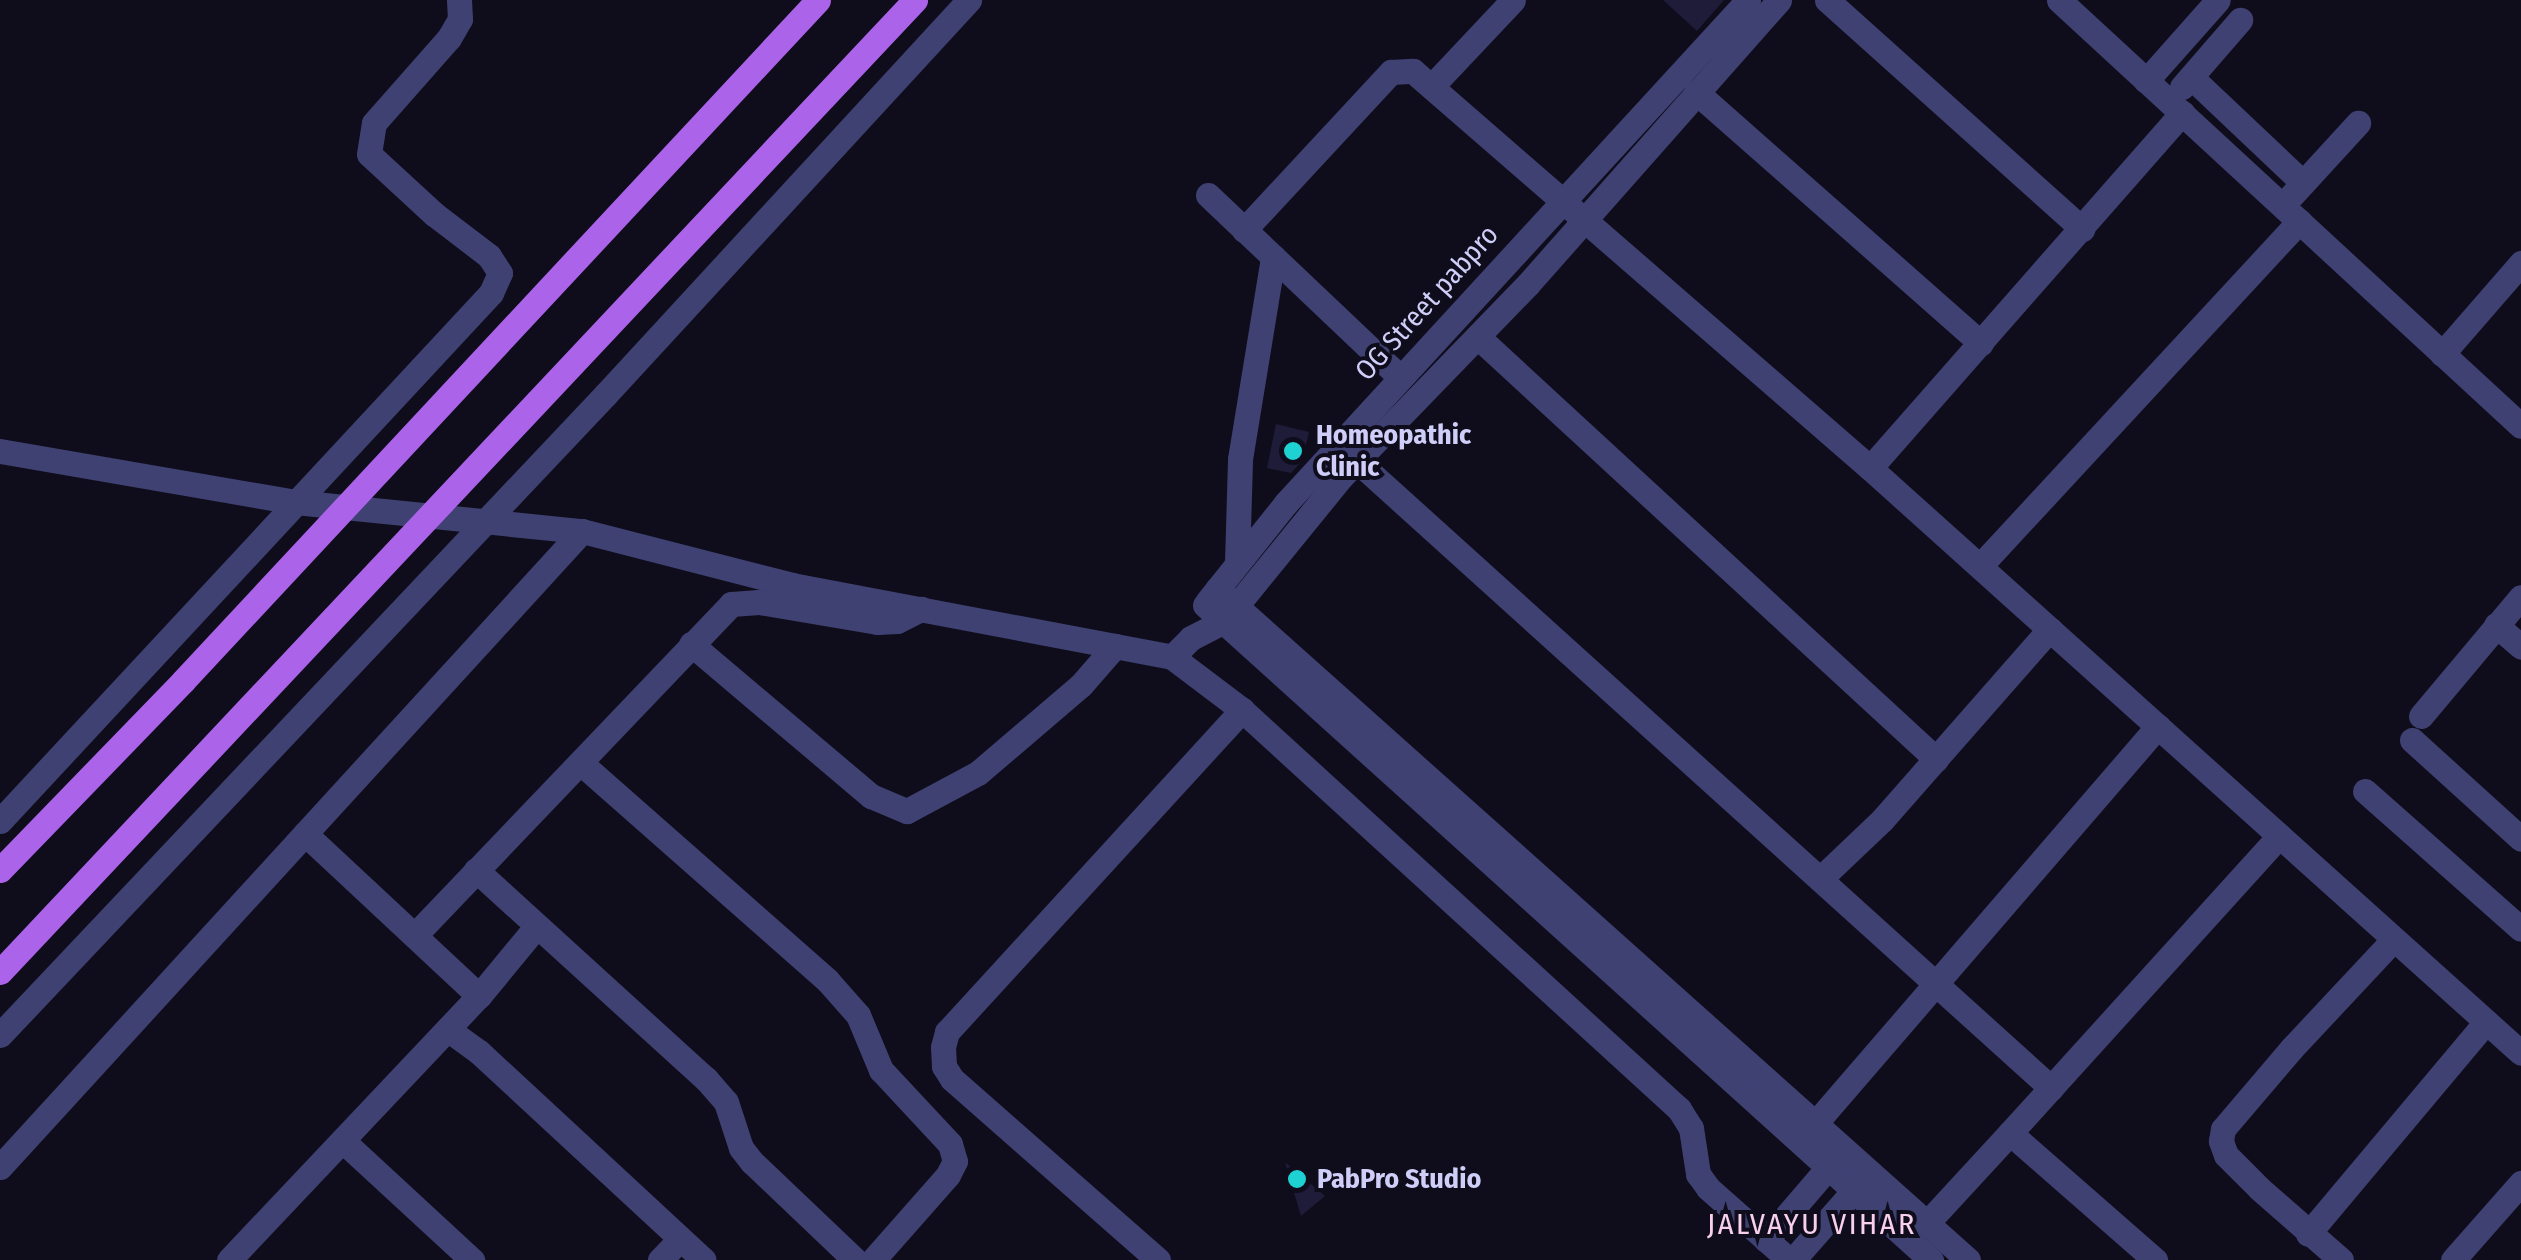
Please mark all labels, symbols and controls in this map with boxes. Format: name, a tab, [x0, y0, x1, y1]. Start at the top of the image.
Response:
street label: OG Street pabpro	[1348, 218, 1506, 388]
place label: Homeopathic Clinic	[1316, 418, 1471, 484]
marker: Homeopathic Clinic	[1280, 438, 1306, 464]
place label: PabPro Studio	[1317, 1162, 1481, 1196]
marker: PabPro Studio	[1286, 1168, 1308, 1190]
district label: JALVAYU VIHAR	[1707, 1206, 1917, 1242]

